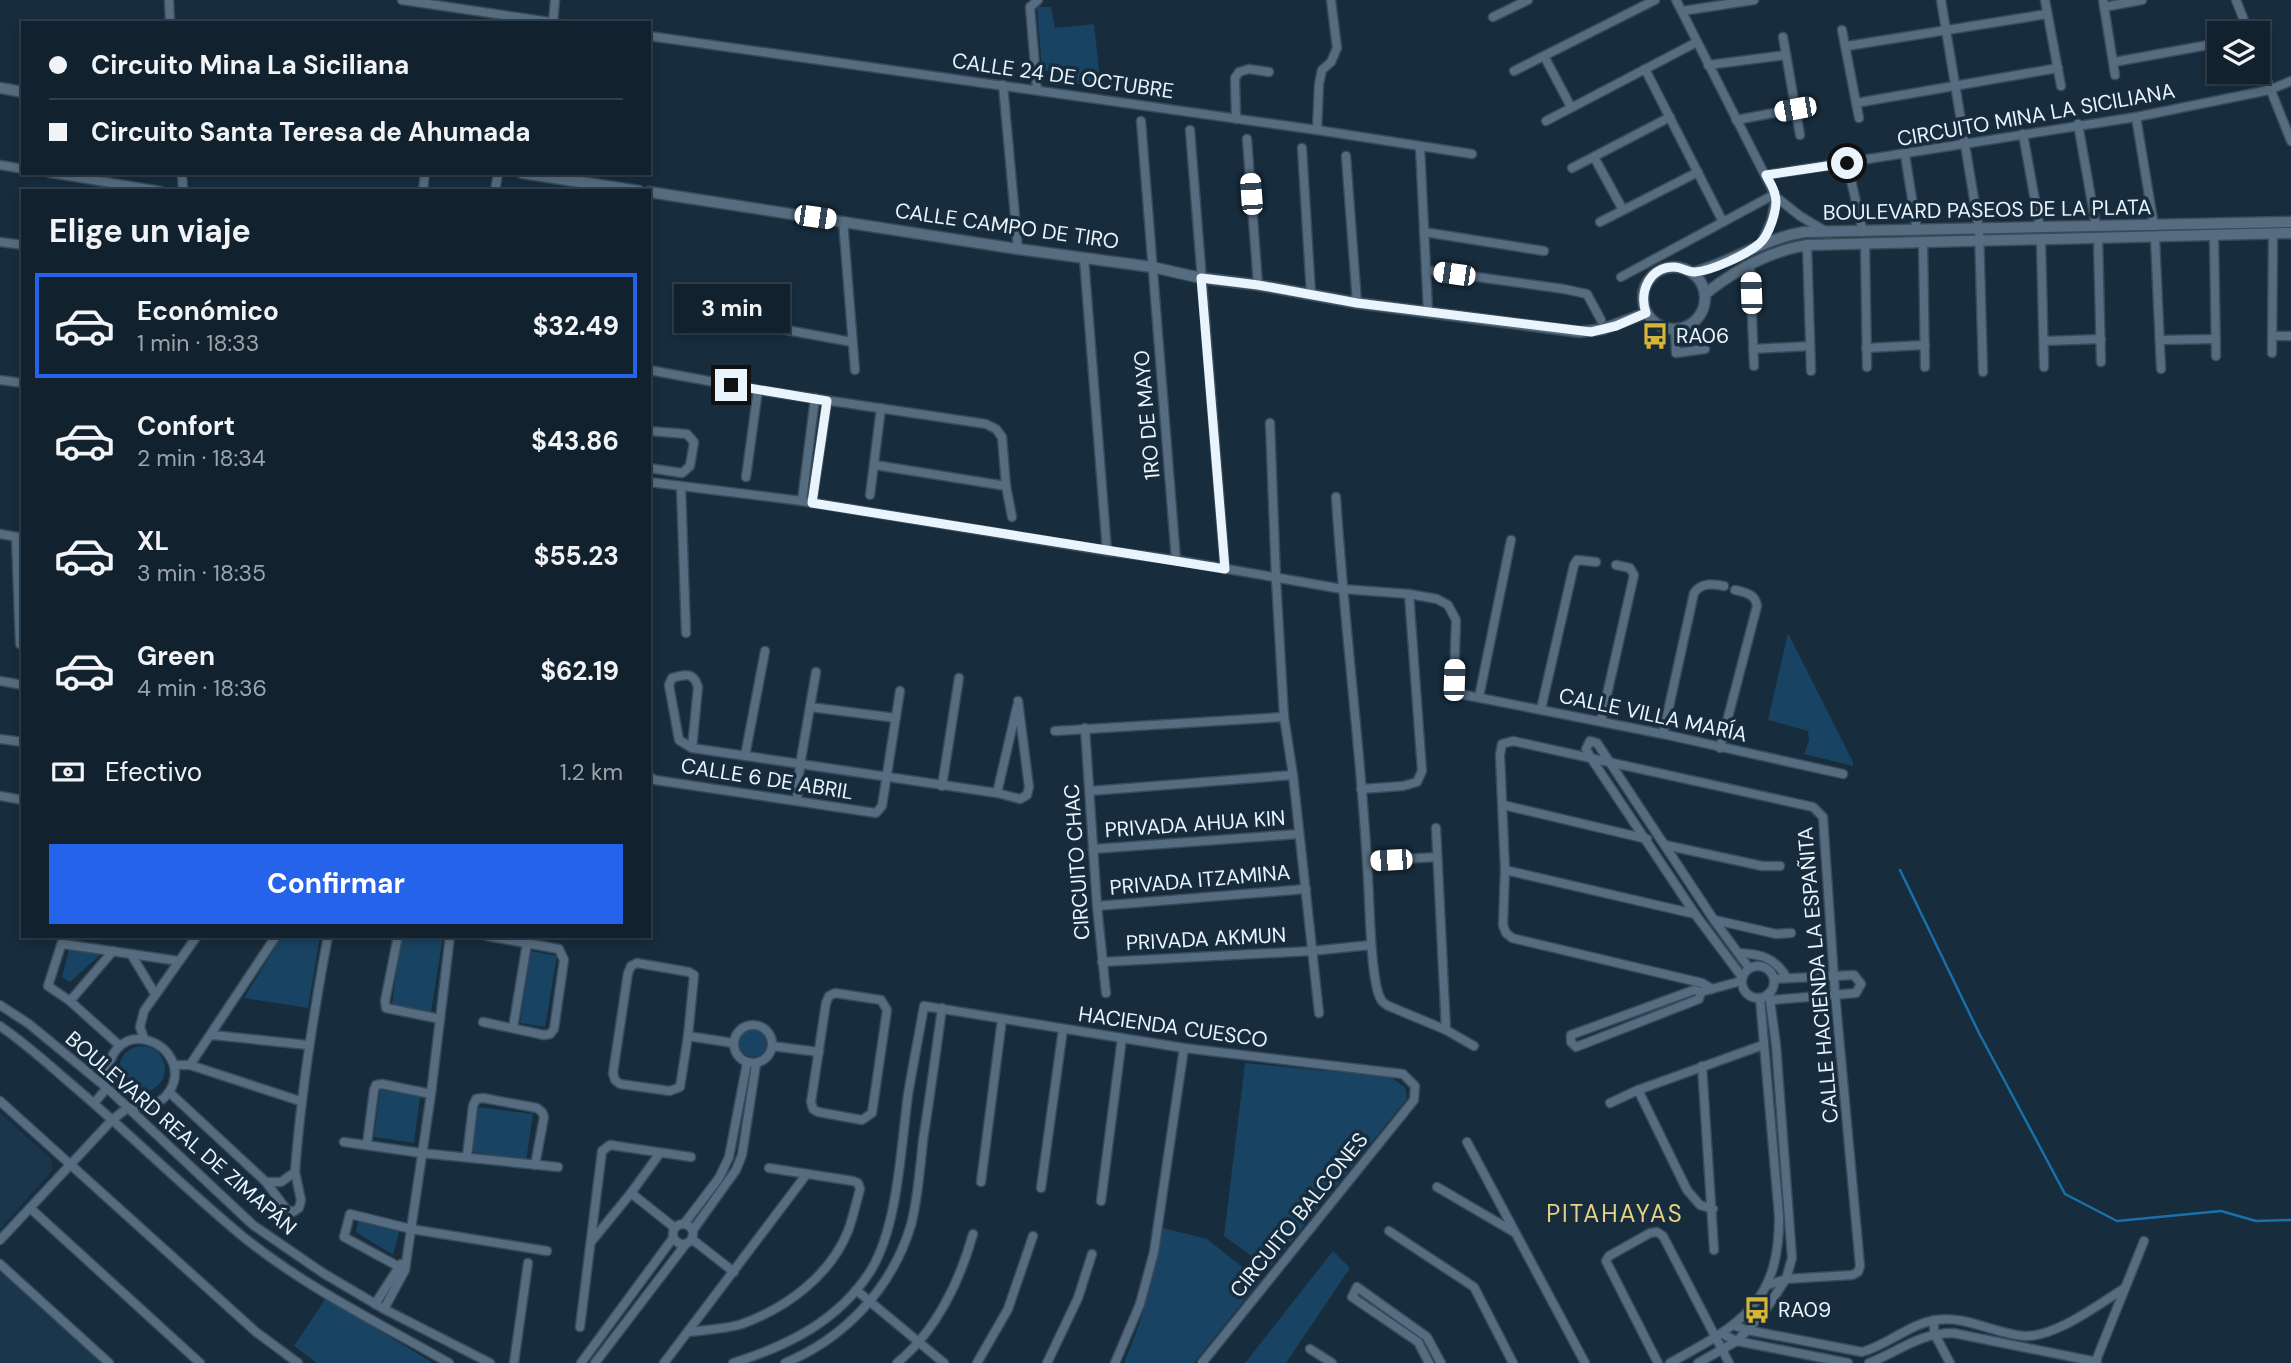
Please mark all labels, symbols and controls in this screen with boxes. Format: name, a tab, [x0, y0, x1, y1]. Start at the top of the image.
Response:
map controls	[2207, 21, 2270, 84]
button: layers	[2207, 21, 2270, 84]
street label: CALLE 24 DE OCTUBRE	[950, 47, 1176, 105]
text: Circuito Mina La Siciliana	[91, 48, 409, 82]
street label: CIRCUITO MINA LA SICILIANA	[1895, 77, 2177, 153]
car	[1773, 95, 1818, 123]
text: Circuito Santa Teresa de Ahumada	[91, 115, 531, 149]
route start	[1831, 147, 1863, 179]
car	[1240, 172, 1263, 216]
street label: BOULEVARD PASEOS DE LA PLATA	[1823, 193, 2152, 227]
street label: CALLE CAMPO DE TIRO	[893, 196, 1121, 256]
car	[793, 204, 838, 230]
text: Elige un viaje	[49, 210, 251, 252]
car	[1432, 261, 1477, 287]
car	[1740, 272, 1763, 314]
callout: 3 min	[673, 284, 789, 332]
text: 3 min	[701, 293, 763, 323]
icon: car	[53, 294, 116, 357]
text: Económico	[137, 294, 279, 328]
text: $32.49	[533, 309, 619, 343]
bus stop icon: RA06	[1640, 321, 1670, 351]
place label: RA06	[1676, 322, 1729, 350]
text: 1 min · 18:33	[137, 328, 259, 358]
street label: 1RO DE MAYO	[1127, 349, 1167, 481]
route end	[715, 369, 747, 401]
icon: car	[53, 409, 116, 472]
text: Confort	[137, 409, 235, 443]
text: $43.86	[531, 424, 619, 458]
text: 2 min · 18:34	[137, 443, 266, 473]
icon: car	[53, 524, 116, 587]
text: XL	[137, 524, 169, 558]
text: $55.23	[534, 539, 619, 573]
text: 3 min · 18:35	[137, 558, 266, 588]
icon: car	[53, 639, 116, 702]
text: Green	[137, 639, 215, 673]
text: $62.19	[540, 654, 619, 688]
car	[1443, 659, 1466, 701]
text: 4 min · 18:36	[137, 673, 267, 703]
street label: CALLE VILLA MARÍA	[1556, 681, 1750, 749]
street label: CALLE 6 DE ABRIL	[679, 752, 855, 806]
icon: cash	[49, 753, 87, 791]
text: Efectivo	[105, 755, 202, 789]
text: 1.2 km	[560, 757, 623, 787]
street label: CIRCUITO CHAC	[1058, 783, 1096, 941]
street label: PRIVADA AHUA KIN	[1104, 804, 1286, 844]
street label: CALLE HACIENDA LA ESPAÑITA	[1791, 826, 1845, 1124]
button: Confirmar	[49, 844, 623, 924]
car	[1370, 848, 1413, 872]
street label: PRIVADA ITZAMINA	[1108, 858, 1292, 902]
street label: PRIVADA AKMUN	[1125, 921, 1287, 957]
street label: HACIENDA CUESCO	[1077, 1000, 1269, 1054]
street label: BOULEVARD REAL DE ZIMAPÁN	[60, 1025, 302, 1241]
street label: CIRCUITO BALCONES	[1224, 1127, 1374, 1303]
district label: PITAHAYAS	[1546, 1198, 1684, 1229]
bus stop icon: RA09	[1742, 1295, 1772, 1325]
place label: RA09	[1778, 1296, 1831, 1324]

